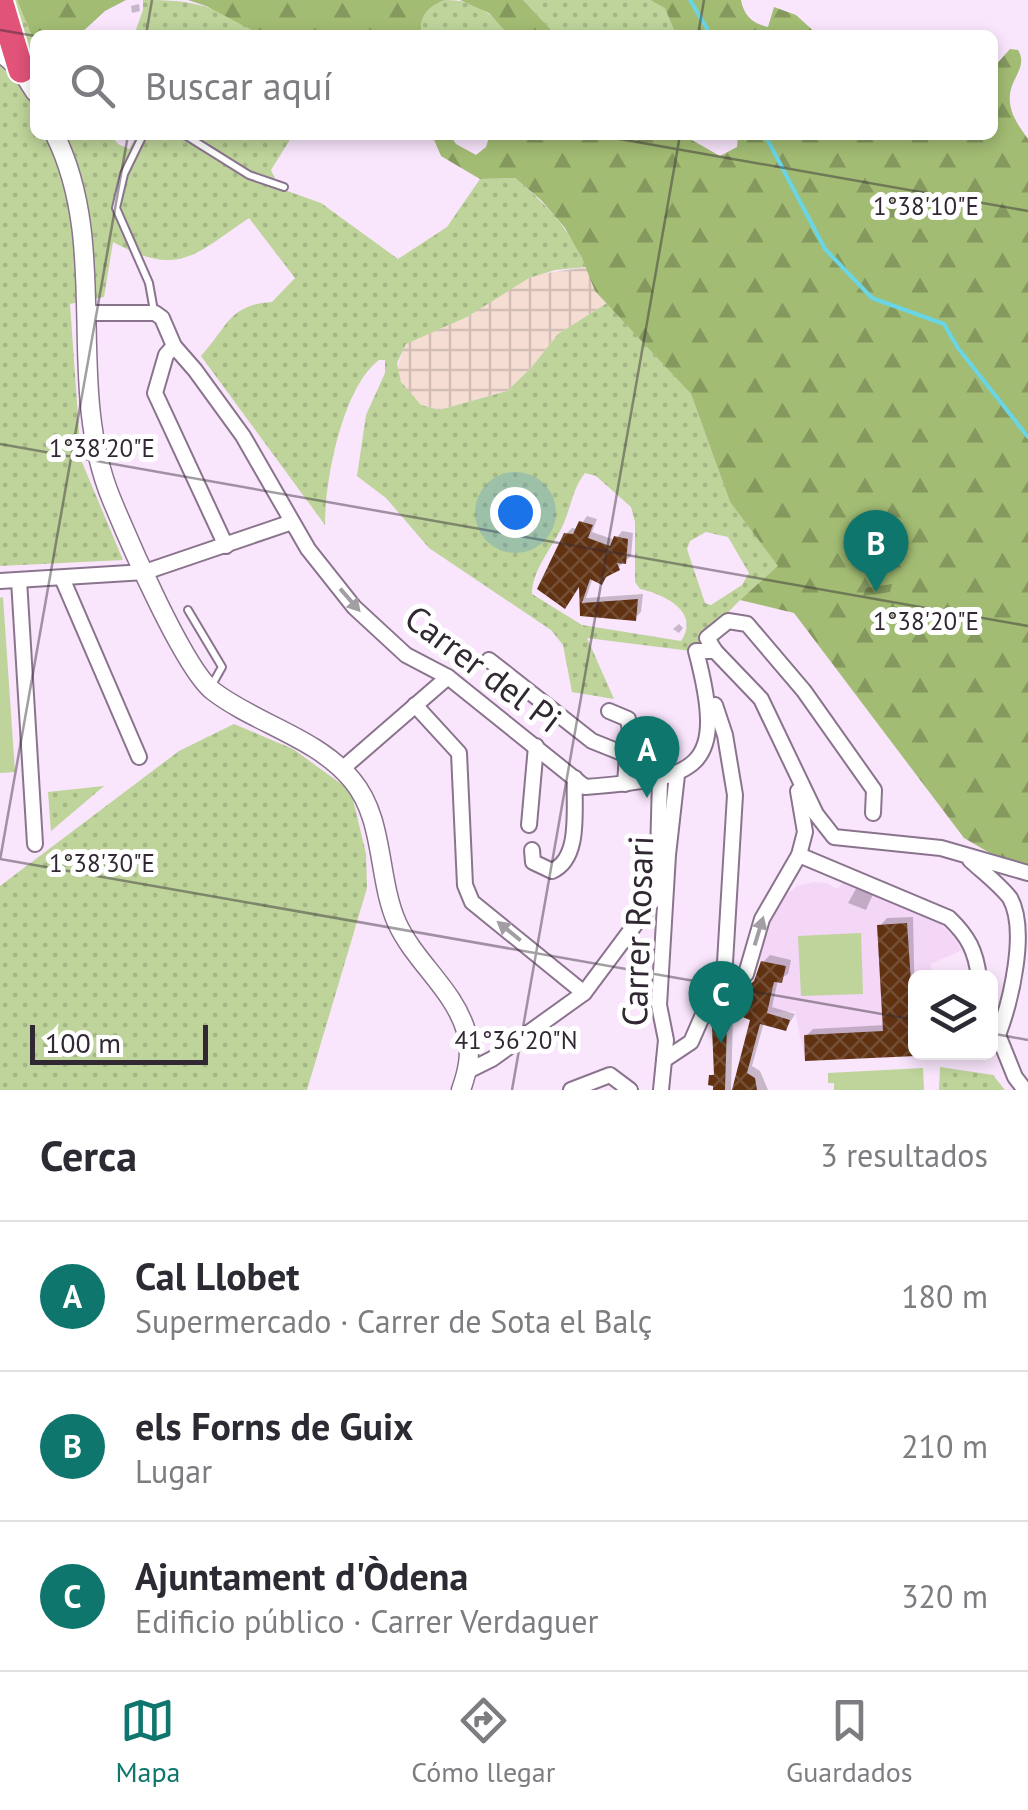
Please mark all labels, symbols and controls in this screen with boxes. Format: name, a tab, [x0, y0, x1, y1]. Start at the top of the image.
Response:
search box	[30, 30, 998, 140]
icon: search	[65, 58, 120, 113]
text: Buscar aquí	[145, 61, 333, 110]
text: 1°38'10"E	[873, 190, 979, 222]
text: 1°38'20"E	[49, 432, 155, 464]
your location	[490, 487, 541, 538]
pin: B	[844, 510, 908, 592]
one-way arrow	[339, 587, 361, 612]
street label: Carrer del Pi	[396, 594, 571, 742]
text: 1°38'20"E	[873, 605, 979, 637]
pin: A	[614, 716, 680, 798]
street label: Carrer Rosari	[611, 835, 663, 1027]
text: 1°38'30"E	[49, 847, 155, 879]
one-way arrow	[753, 916, 768, 946]
one-way arrow	[496, 921, 521, 943]
pin: C	[688, 960, 754, 1043]
map controls	[908, 970, 998, 1060]
button: layers	[908, 970, 998, 1060]
scale bar	[30, 1020, 208, 1064]
text: 100 m	[45, 1024, 121, 1061]
text: 41°36'20"N	[454, 1024, 578, 1056]
text: Cerca	[40, 1128, 137, 1183]
text: 3 resultados	[820, 1134, 988, 1176]
text: Cal Llobet	[135, 1251, 300, 1300]
text: A	[63, 1275, 82, 1317]
text: 180 m	[901, 1275, 988, 1317]
text: Supermercado · Carrer de Sota el Balç	[135, 1300, 652, 1342]
text: els Forns de Guix	[135, 1401, 413, 1450]
text: B	[63, 1425, 82, 1467]
text: 210 m	[901, 1425, 988, 1467]
text: Lugar	[135, 1450, 212, 1492]
text: Ajuntament d'Òdena	[135, 1551, 468, 1600]
text: C	[64, 1575, 81, 1617]
text: 320 m	[901, 1575, 988, 1617]
text: Edificio público · Carrer Verdaguer	[135, 1600, 598, 1642]
tab: Mapa	[115, 1693, 180, 1790]
tab: Cómo llegar	[411, 1693, 555, 1790]
tab: Guardados	[786, 1693, 913, 1790]

